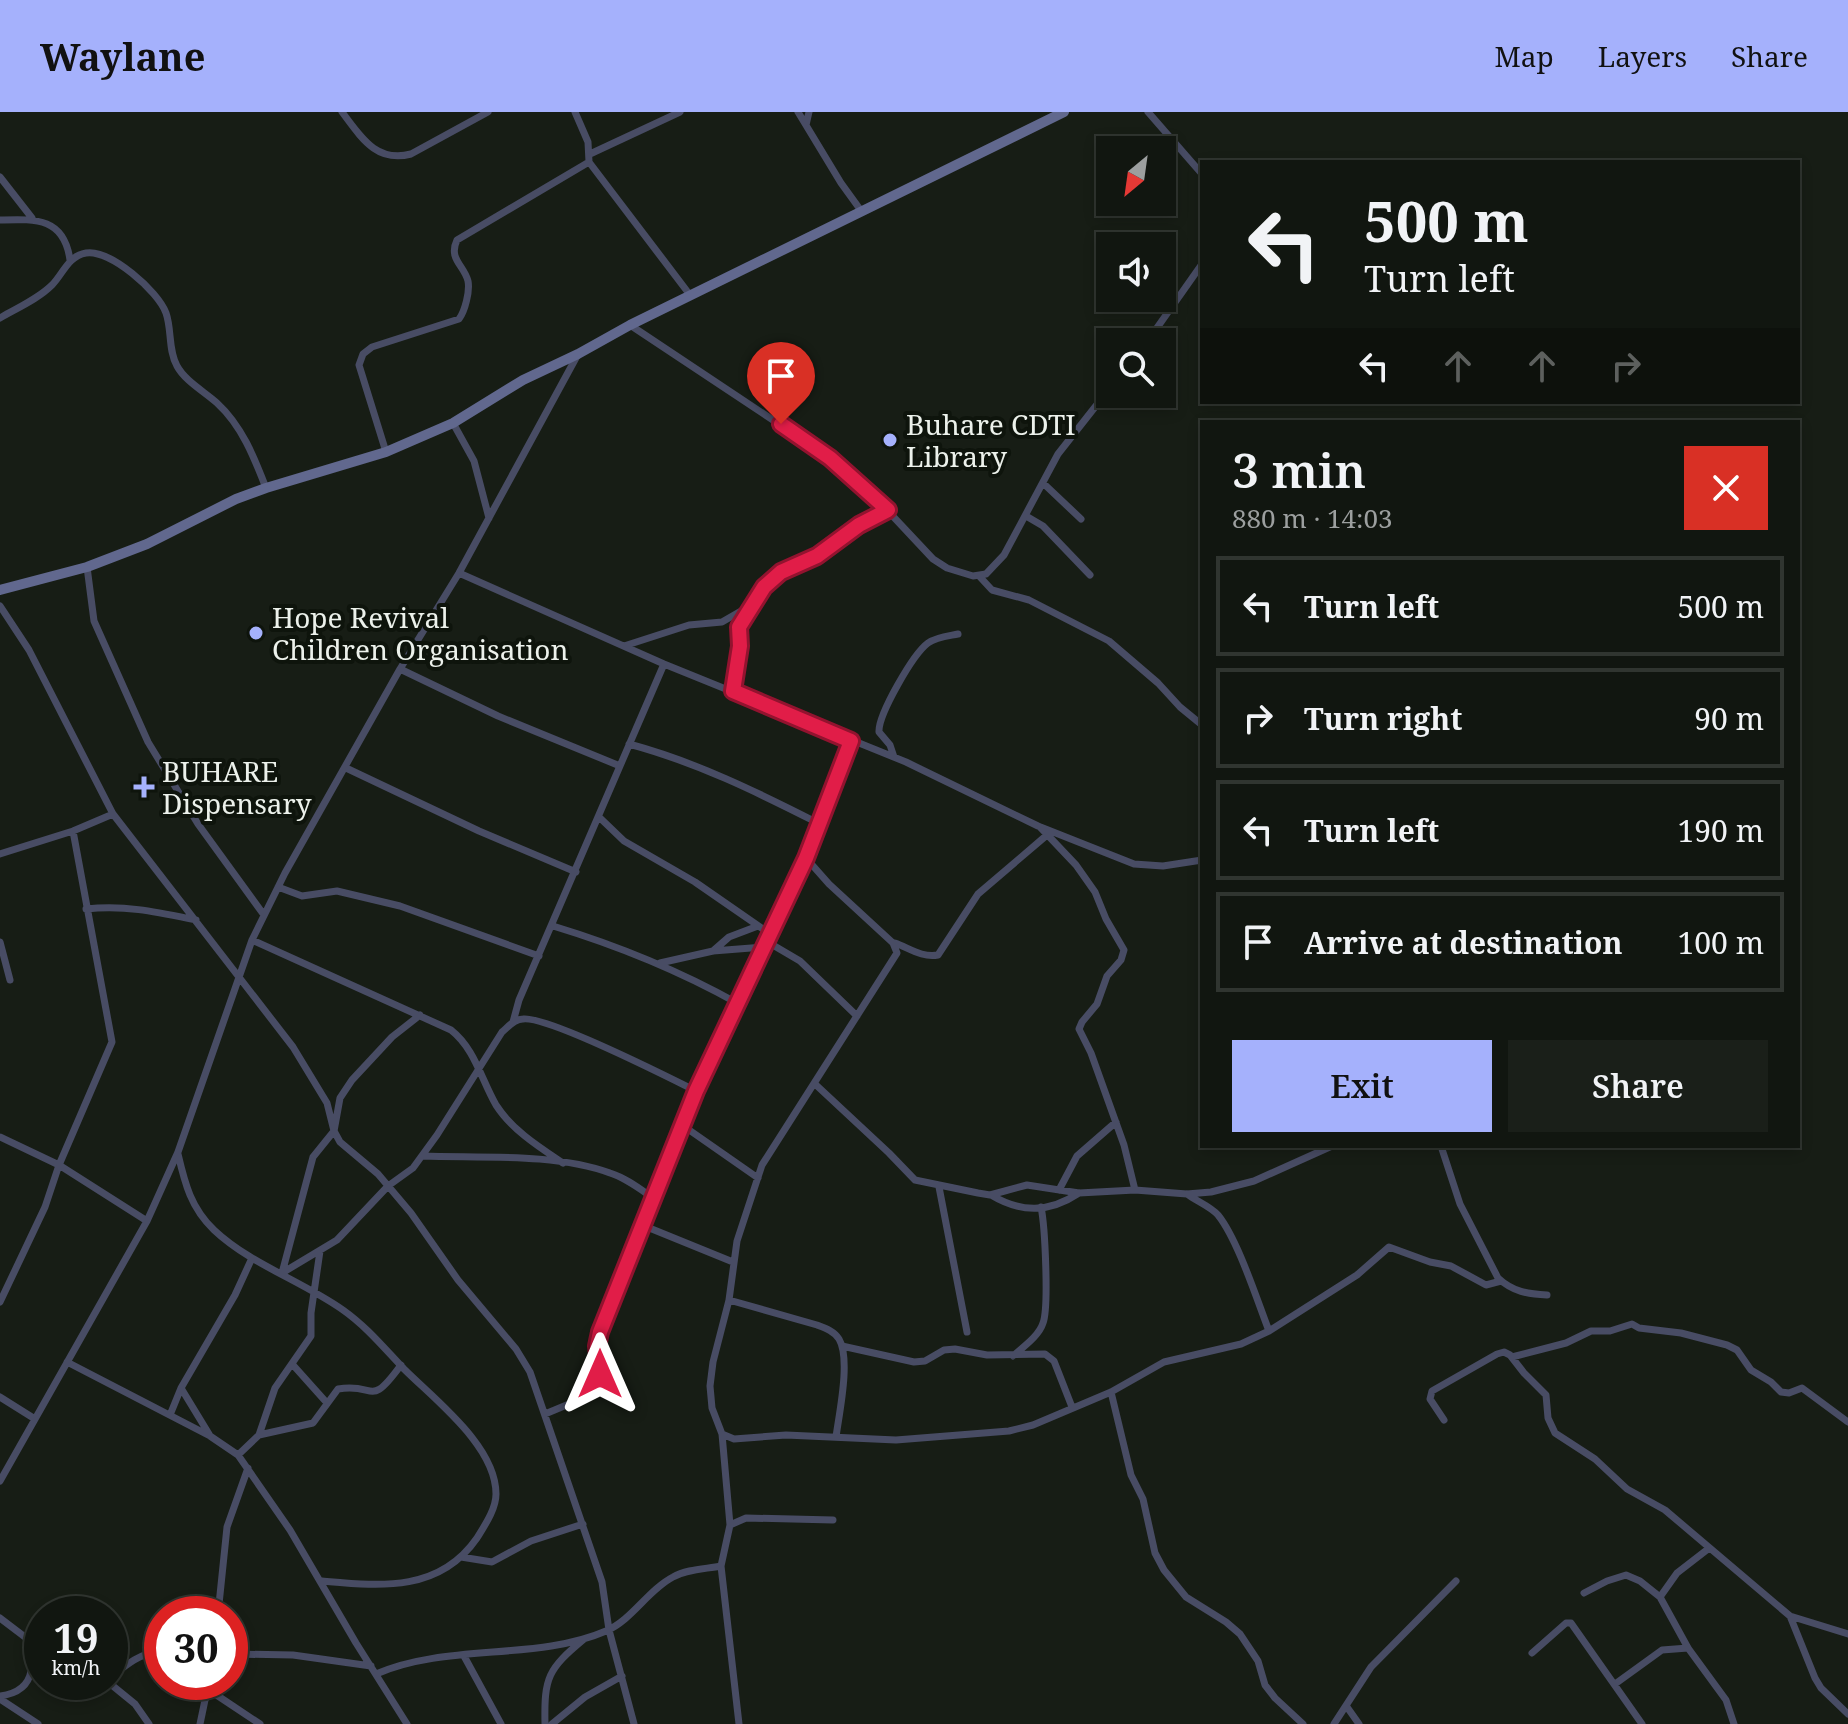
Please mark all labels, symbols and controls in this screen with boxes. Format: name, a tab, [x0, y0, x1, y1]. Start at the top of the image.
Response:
text: Waylane	[40, 30, 205, 82]
text: Map	[1495, 37, 1554, 75]
text: Layers	[1598, 37, 1687, 75]
text: Share	[1731, 37, 1808, 75]
north arrow	[1096, 136, 1176, 216]
map controls	[1096, 136, 1176, 408]
text: 500 m	[1364, 182, 1529, 258]
icon: left	[1232, 192, 1336, 296]
button: sound	[1096, 232, 1176, 312]
text: Turn left	[1364, 254, 1515, 303]
button: search	[1096, 328, 1176, 408]
pin	[747, 342, 815, 424]
icon: left	[1352, 344, 1396, 388]
icon: ahead	[1436, 344, 1480, 388]
icon: ahead	[1520, 344, 1564, 388]
icon: right	[1604, 344, 1648, 388]
icon: arrive	[759, 354, 803, 398]
place label: Buhare CDTI Library	[906, 405, 1076, 475]
marker: Buhare CDTI Library	[881, 431, 899, 449]
text: 3 min	[1232, 437, 1366, 502]
button: close	[1684, 446, 1768, 530]
text: 880 m · 14:03	[1232, 500, 1393, 536]
icon: left	[1236, 584, 1280, 628]
text: Turn left	[1304, 586, 1439, 627]
text: 500 m	[1678, 586, 1764, 627]
place label: Hope Revival Children Organisation	[272, 598, 569, 668]
marker: Hope Revival Children Organisation	[247, 624, 265, 642]
icon: right	[1236, 696, 1280, 740]
text: Turn right	[1304, 698, 1462, 739]
text: 90 m	[1694, 698, 1764, 739]
place label: BUHARE Dispensary	[162, 752, 312, 822]
marker: BUHARE Dispensary	[133, 776, 155, 798]
icon: left	[1236, 808, 1280, 852]
text: Turn left	[1304, 810, 1439, 851]
text: 190 m	[1678, 810, 1764, 851]
icon: arrive	[1236, 920, 1280, 964]
text: Arrive at destination	[1304, 922, 1623, 963]
text: 100 m	[1678, 922, 1764, 963]
button: Exit	[1232, 1040, 1492, 1132]
button: Share	[1508, 1040, 1768, 1132]
position arrow	[558, 1332, 642, 1416]
speed limit sign: 30	[144, 1596, 248, 1700]
text: 19	[53, 1610, 99, 1665]
text: km/h	[51, 1654, 101, 1681]

